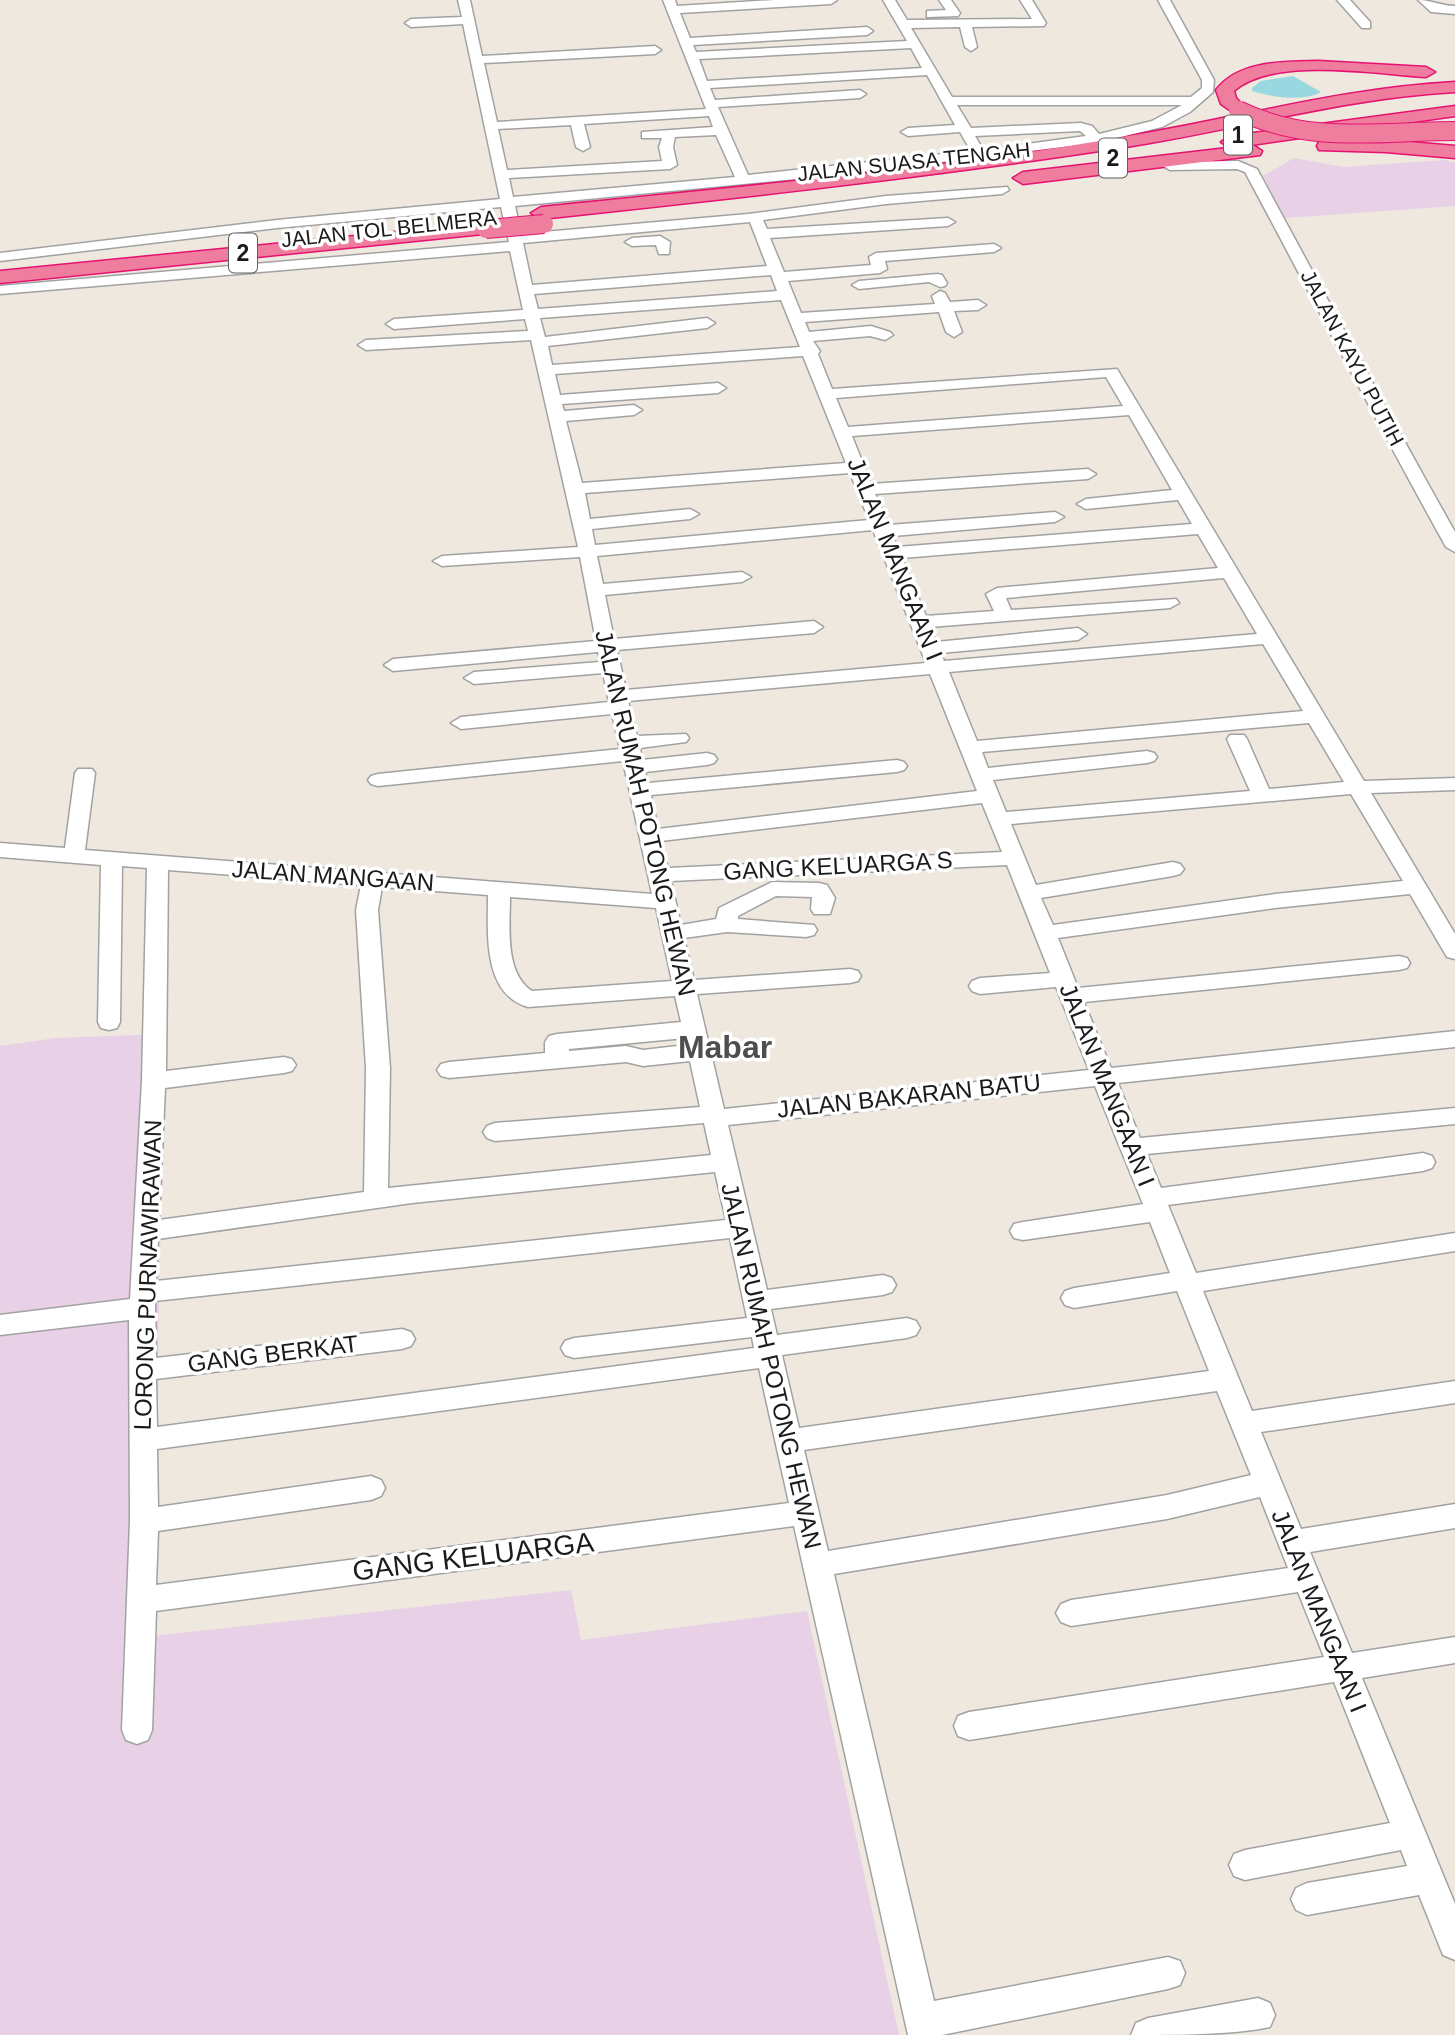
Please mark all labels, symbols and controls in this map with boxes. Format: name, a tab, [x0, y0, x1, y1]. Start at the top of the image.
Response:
road number: 1	[1224, 116, 1252, 154]
street label: JALAN SUASA TENGAH	[796, 138, 1032, 185]
road number: 2	[1099, 139, 1127, 178]
street label: JALAN TOL BELMERA	[280, 206, 498, 251]
road number: 2	[229, 234, 257, 272]
street label: JALAN KAYU PUTIH	[1296, 266, 1409, 450]
street label: JALAN MANGAAN I	[842, 454, 948, 664]
street label: JALAN RUMAH POTONG HEWAN	[590, 627, 701, 998]
street label: GANG KELUARGA S	[723, 846, 953, 885]
street label: JALAN MANGAAN	[231, 855, 435, 896]
street label: JALAN MANGAAN I	[1054, 980, 1160, 1190]
district label: Mabar	[678, 1029, 772, 1065]
street label: JALAN BAKARAN BATU	[776, 1068, 1042, 1123]
street label: LORONG PURNAWIRAWAN	[129, 1119, 166, 1431]
street label: JALAN RUMAH POTONG HEWAN	[716, 1180, 827, 1551]
street label: GANG BERKAT	[186, 1330, 360, 1377]
street label: JALAN MANGAAN I	[1266, 1506, 1372, 1716]
street label: GANG KELUARGA	[351, 1526, 596, 1587]

